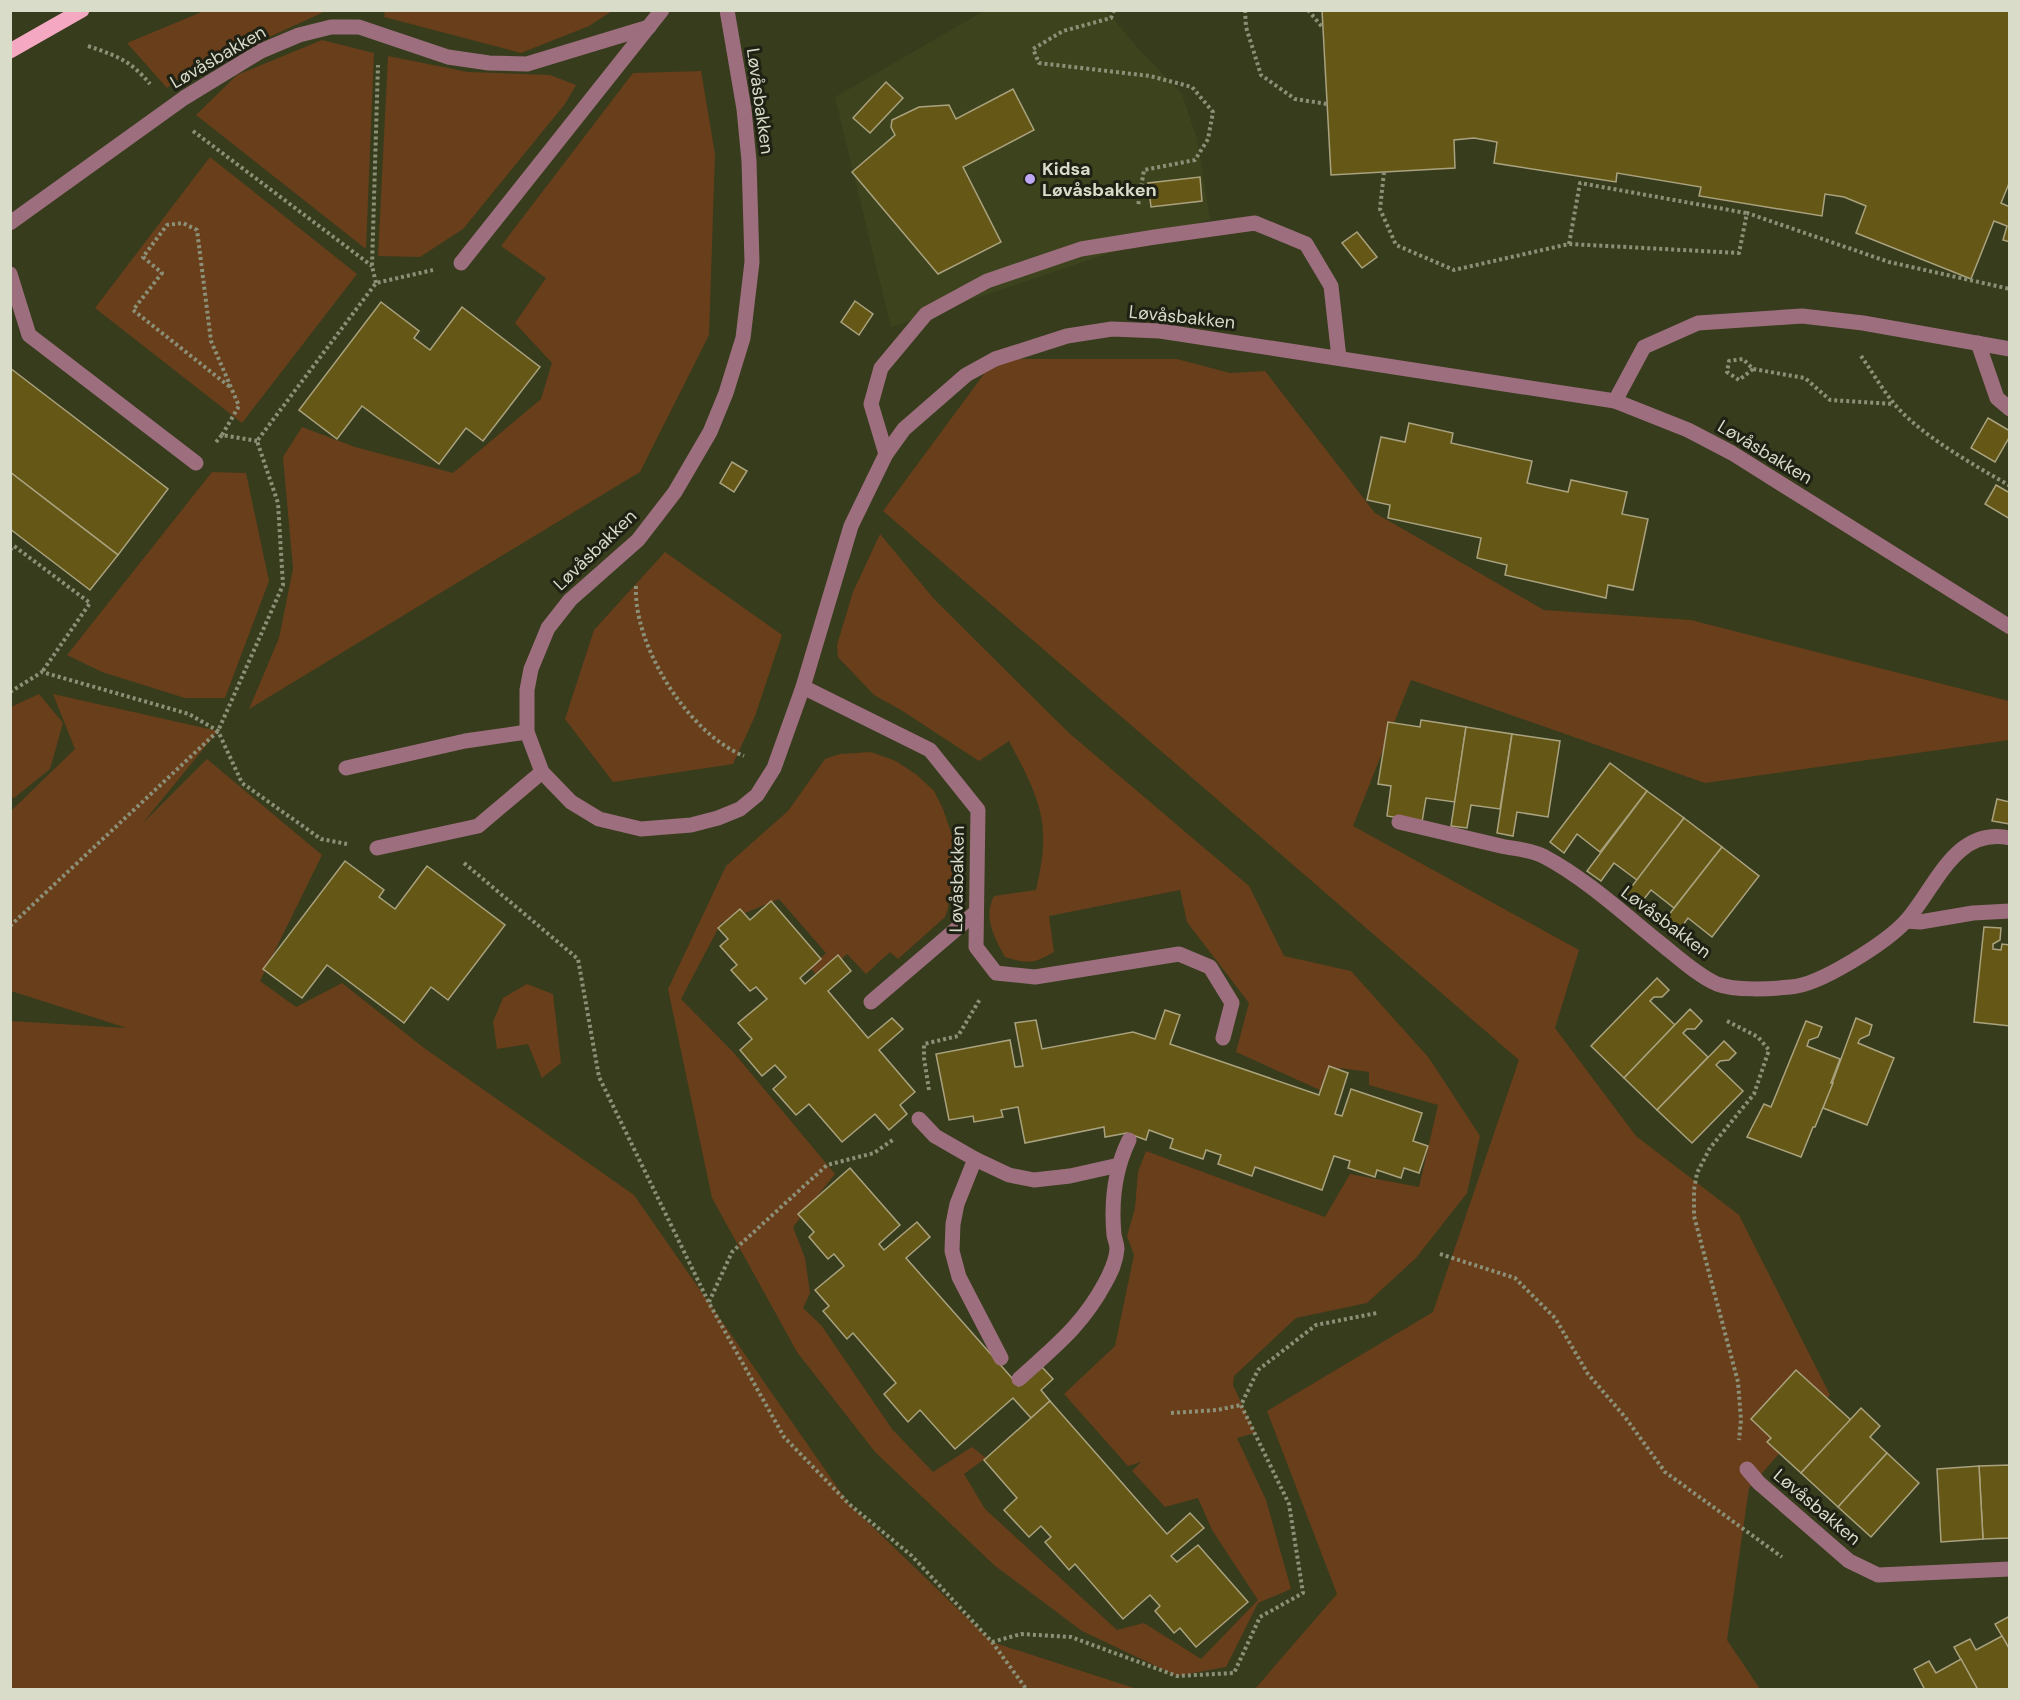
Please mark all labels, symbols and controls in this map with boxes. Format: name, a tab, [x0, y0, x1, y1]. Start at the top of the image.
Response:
street label: Løvåsbakken	[166, 20, 270, 94]
street label: Løvåsbakken	[741, 46, 779, 156]
place label: Kidsa Løvåsbakken	[1042, 157, 1157, 202]
marker: Kidsa Løvåsbakken	[1023, 172, 1037, 186]
street label: Løvåsbakken	[1128, 299, 1236, 335]
street label: Løvåsbakken	[1713, 414, 1817, 490]
street label: Løvåsbakken	[548, 504, 642, 596]
street label: Løvåsbakken	[944, 825, 970, 933]
street label: Løvåsbakken	[1616, 880, 1716, 964]
street label: Løvåsbakken	[1768, 1463, 1866, 1551]

